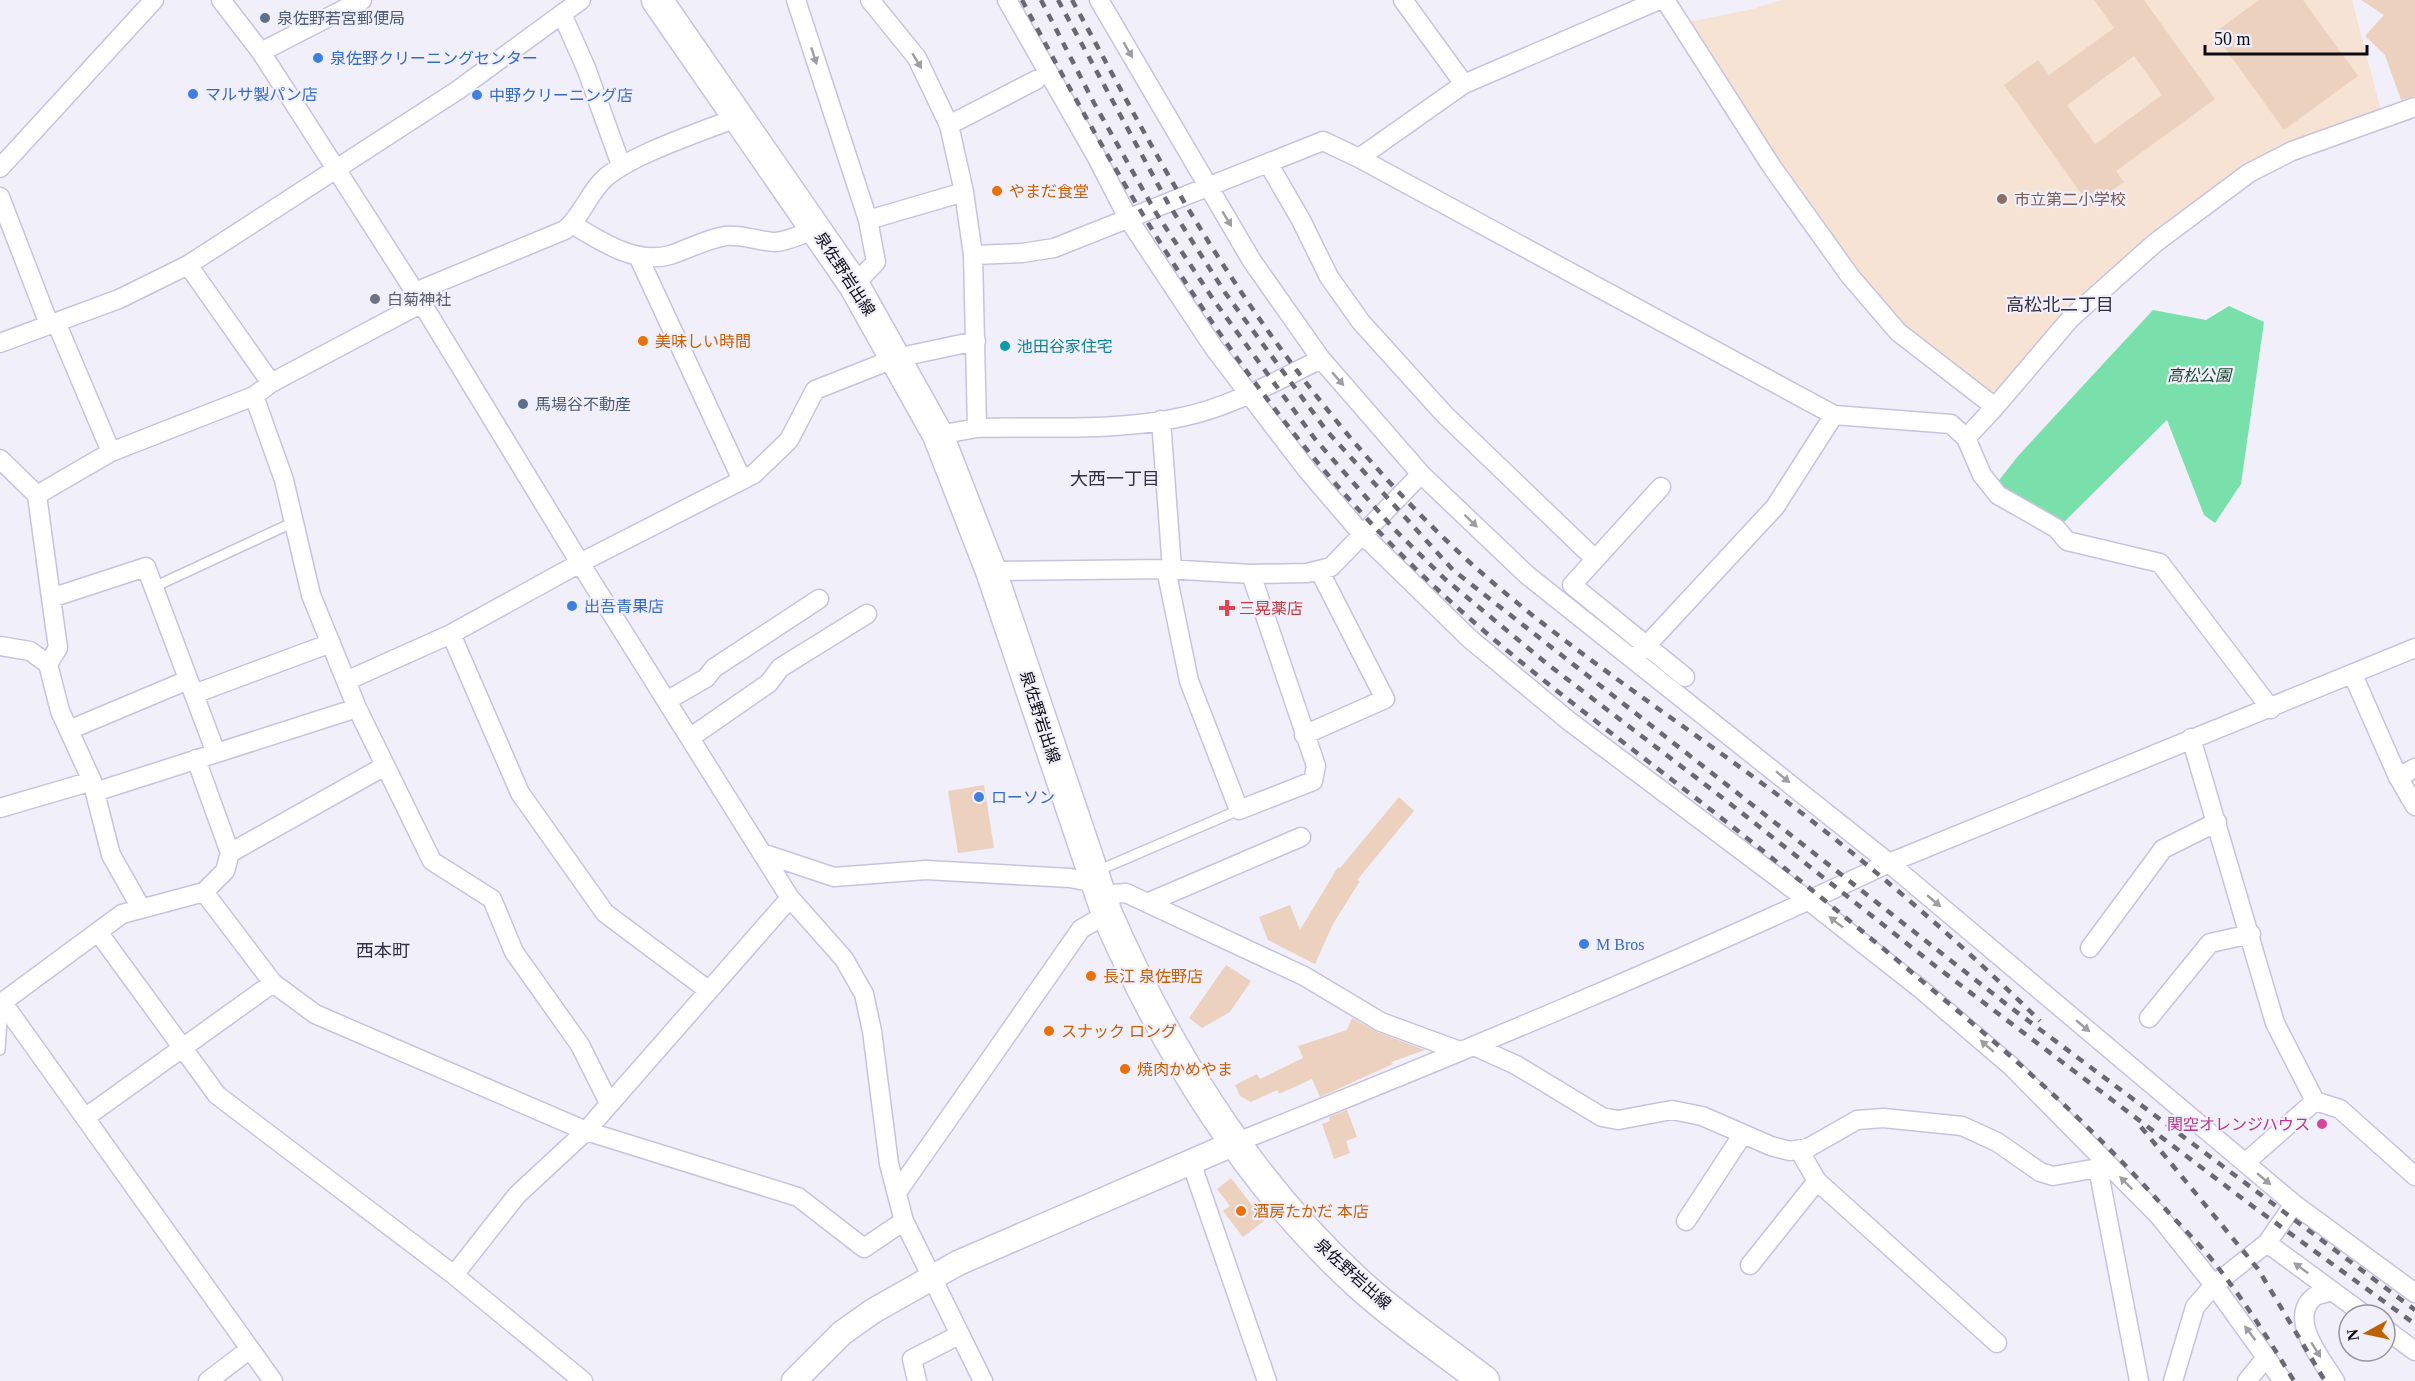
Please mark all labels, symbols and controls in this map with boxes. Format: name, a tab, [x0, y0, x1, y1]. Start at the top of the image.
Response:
place label: 泉佐野若宮郵便局	[277, 10, 405, 27]
marker: 泉佐野若宮郵便局	[258, 11, 272, 25]
scale bar	[2205, 18, 2367, 56]
text: 50 m	[2214, 29, 2251, 49]
one-way arrow	[1123, 42, 1133, 59]
one-way arrow	[810, 47, 819, 65]
place label: 泉佐野クリーニングセンター	[330, 50, 538, 67]
marker: 泉佐野クリーニングセンター	[311, 51, 325, 65]
one-way arrow	[912, 53, 922, 70]
place label: マルサ製パン店	[205, 86, 318, 103]
marker: マルサ製パン店	[186, 87, 200, 101]
place label: 中野クリーニング店	[489, 87, 633, 104]
marker: 中野クリーニング店	[470, 88, 484, 102]
place label: やまだ食堂	[1009, 183, 1089, 200]
marker: やまだ食堂	[990, 184, 1004, 198]
place label: 市立第二小学校	[2014, 191, 2126, 208]
marker: 市立第二小学校	[1995, 192, 2009, 206]
one-way arrow	[1221, 211, 1232, 227]
street label: 泉佐野岩出線	[812, 229, 878, 319]
place label: 白菊神社	[387, 291, 451, 308]
marker: 白菊神社	[368, 292, 382, 306]
district label: 高松北二丁目	[2006, 295, 2114, 315]
place label: 美味しい時間	[655, 333, 751, 350]
marker: 美味しい時間	[636, 334, 650, 348]
place label: 池田谷家住宅	[1017, 338, 1113, 355]
marker: 池田谷家住宅	[998, 339, 1012, 353]
park label: 高松公園	[2167, 367, 2233, 384]
one-way arrow	[1331, 371, 1344, 386]
place label: 馬場谷不動産	[535, 396, 631, 413]
marker: 馬場谷不動産	[516, 397, 530, 411]
district label: 大西一丁目	[1070, 469, 1160, 489]
one-way arrow	[1463, 514, 1478, 528]
place label: 出吾青果店	[584, 598, 664, 615]
marker: 出吾青果店	[565, 599, 579, 613]
place label: 三晃薬店	[1239, 600, 1303, 617]
marker: 三晃薬店	[1220, 601, 1234, 615]
street label: 泉佐野岩出線	[1017, 669, 1063, 765]
one-way arrow	[1776, 771, 1791, 783]
place label: ローソン	[991, 789, 1055, 806]
marker: ローソン	[972, 790, 986, 804]
one-way arrow	[1926, 894, 1941, 907]
one-way arrow	[1829, 917, 1844, 929]
place label: M Bros	[1596, 936, 1644, 953]
marker: M Bros	[1577, 937, 1591, 951]
district label: 西本町	[356, 941, 410, 961]
place label: 長江 泉佐野店	[1103, 968, 1203, 985]
marker: 長江 泉佐野店	[1084, 969, 1098, 983]
one-way arrow	[2075, 1020, 2091, 1033]
place label: スナック ロング	[1061, 1023, 1177, 1040]
marker: スナック ロング	[1042, 1024, 1056, 1038]
one-way arrow	[1980, 1040, 1995, 1053]
place label: 焼肉かめやま	[1137, 1061, 1233, 1078]
marker: 焼肉かめやま	[1118, 1062, 1132, 1076]
place label: 関空オレンジハウス	[2167, 1116, 2310, 1133]
marker: 関空オレンジハウス	[2315, 1117, 2329, 1131]
one-way arrow	[2256, 1172, 2271, 1185]
one-way arrow	[2118, 1176, 2133, 1190]
place label: 酒房たかだ 本店	[1253, 1203, 1369, 1220]
marker: 酒房たかだ 本店	[1234, 1204, 1248, 1218]
street label: 泉佐野岩出線	[1312, 1236, 1394, 1312]
one-way arrow	[2294, 1262, 2310, 1274]
north arrow	[2337, 1303, 2397, 1363]
one-way arrow	[2244, 1326, 2256, 1342]
text: N	[2343, 1328, 2362, 1342]
one-way arrow	[2311, 1342, 2322, 1358]

